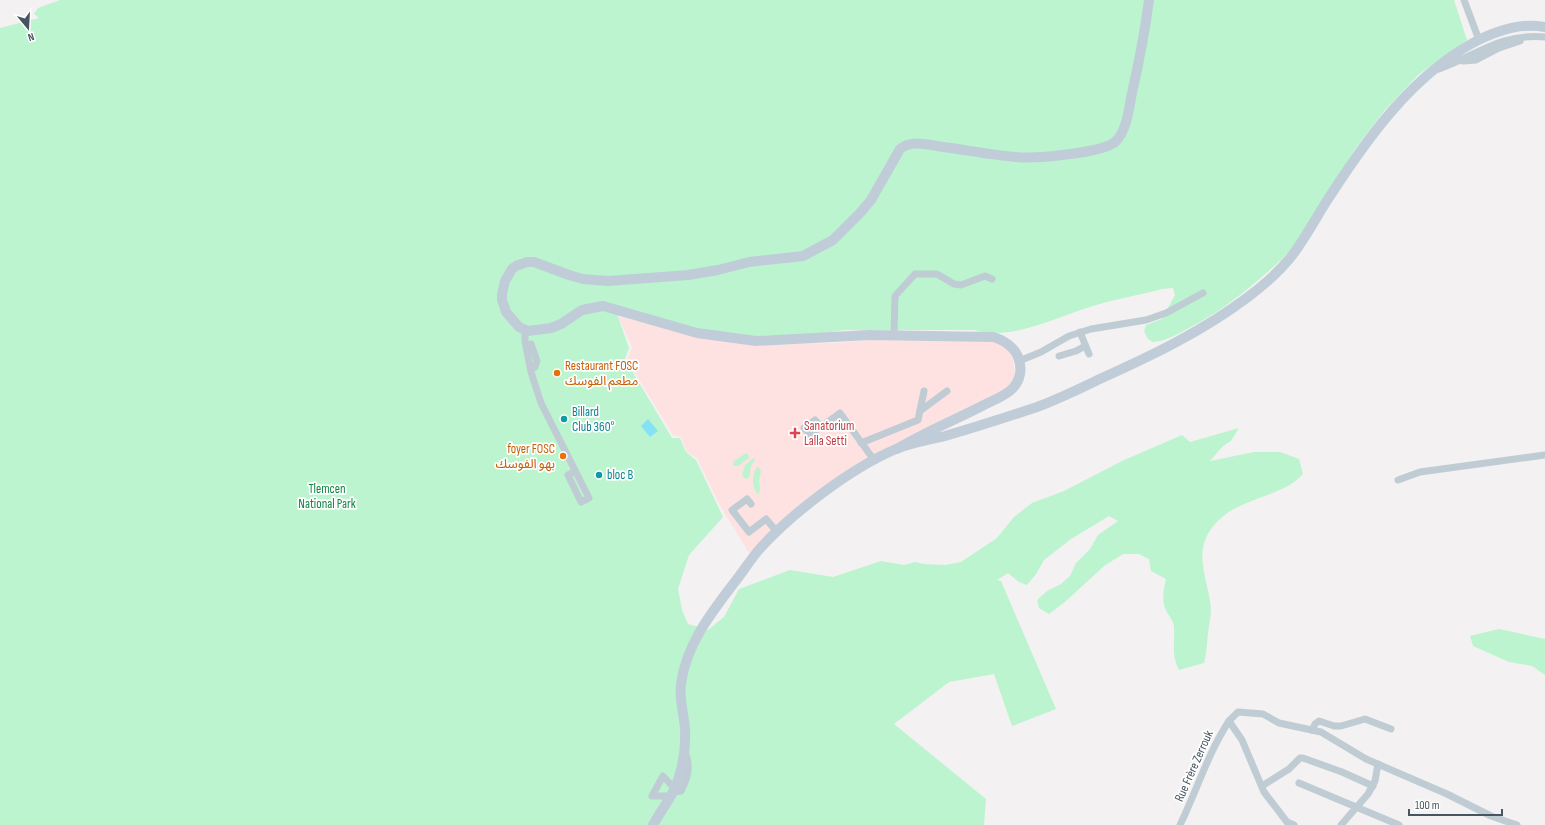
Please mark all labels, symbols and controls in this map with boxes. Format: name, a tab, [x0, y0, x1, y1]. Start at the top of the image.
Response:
north arrow	[8, 8, 48, 48]
text: N	[26, 30, 36, 44]
place label: Restaurant FOSC مطعم الفوسك	[565, 358, 639, 391]
marker: Restaurant FOSC مطعم الفوسك	[552, 368, 562, 378]
place label: Billard Club 360°	[572, 404, 615, 435]
marker: Billard Club 360°	[559, 414, 569, 424]
place label: Sanatorium Lalla Setti	[804, 418, 854, 449]
marker: Sanatorium Lalla Setti	[789, 427, 801, 439]
place label: foyer FOSC بهو الفوسك	[495, 441, 555, 472]
marker: foyer FOSC بهو الفوسك	[558, 451, 568, 461]
place label: bloc B	[607, 467, 633, 483]
marker: bloc B	[594, 470, 604, 480]
park label: Tlemcen National Park	[298, 481, 356, 512]
street label: Rue Frère Zerrouk	[1171, 728, 1217, 804]
scale bar	[1409, 791, 1502, 817]
text: 100 m	[1415, 798, 1440, 813]

